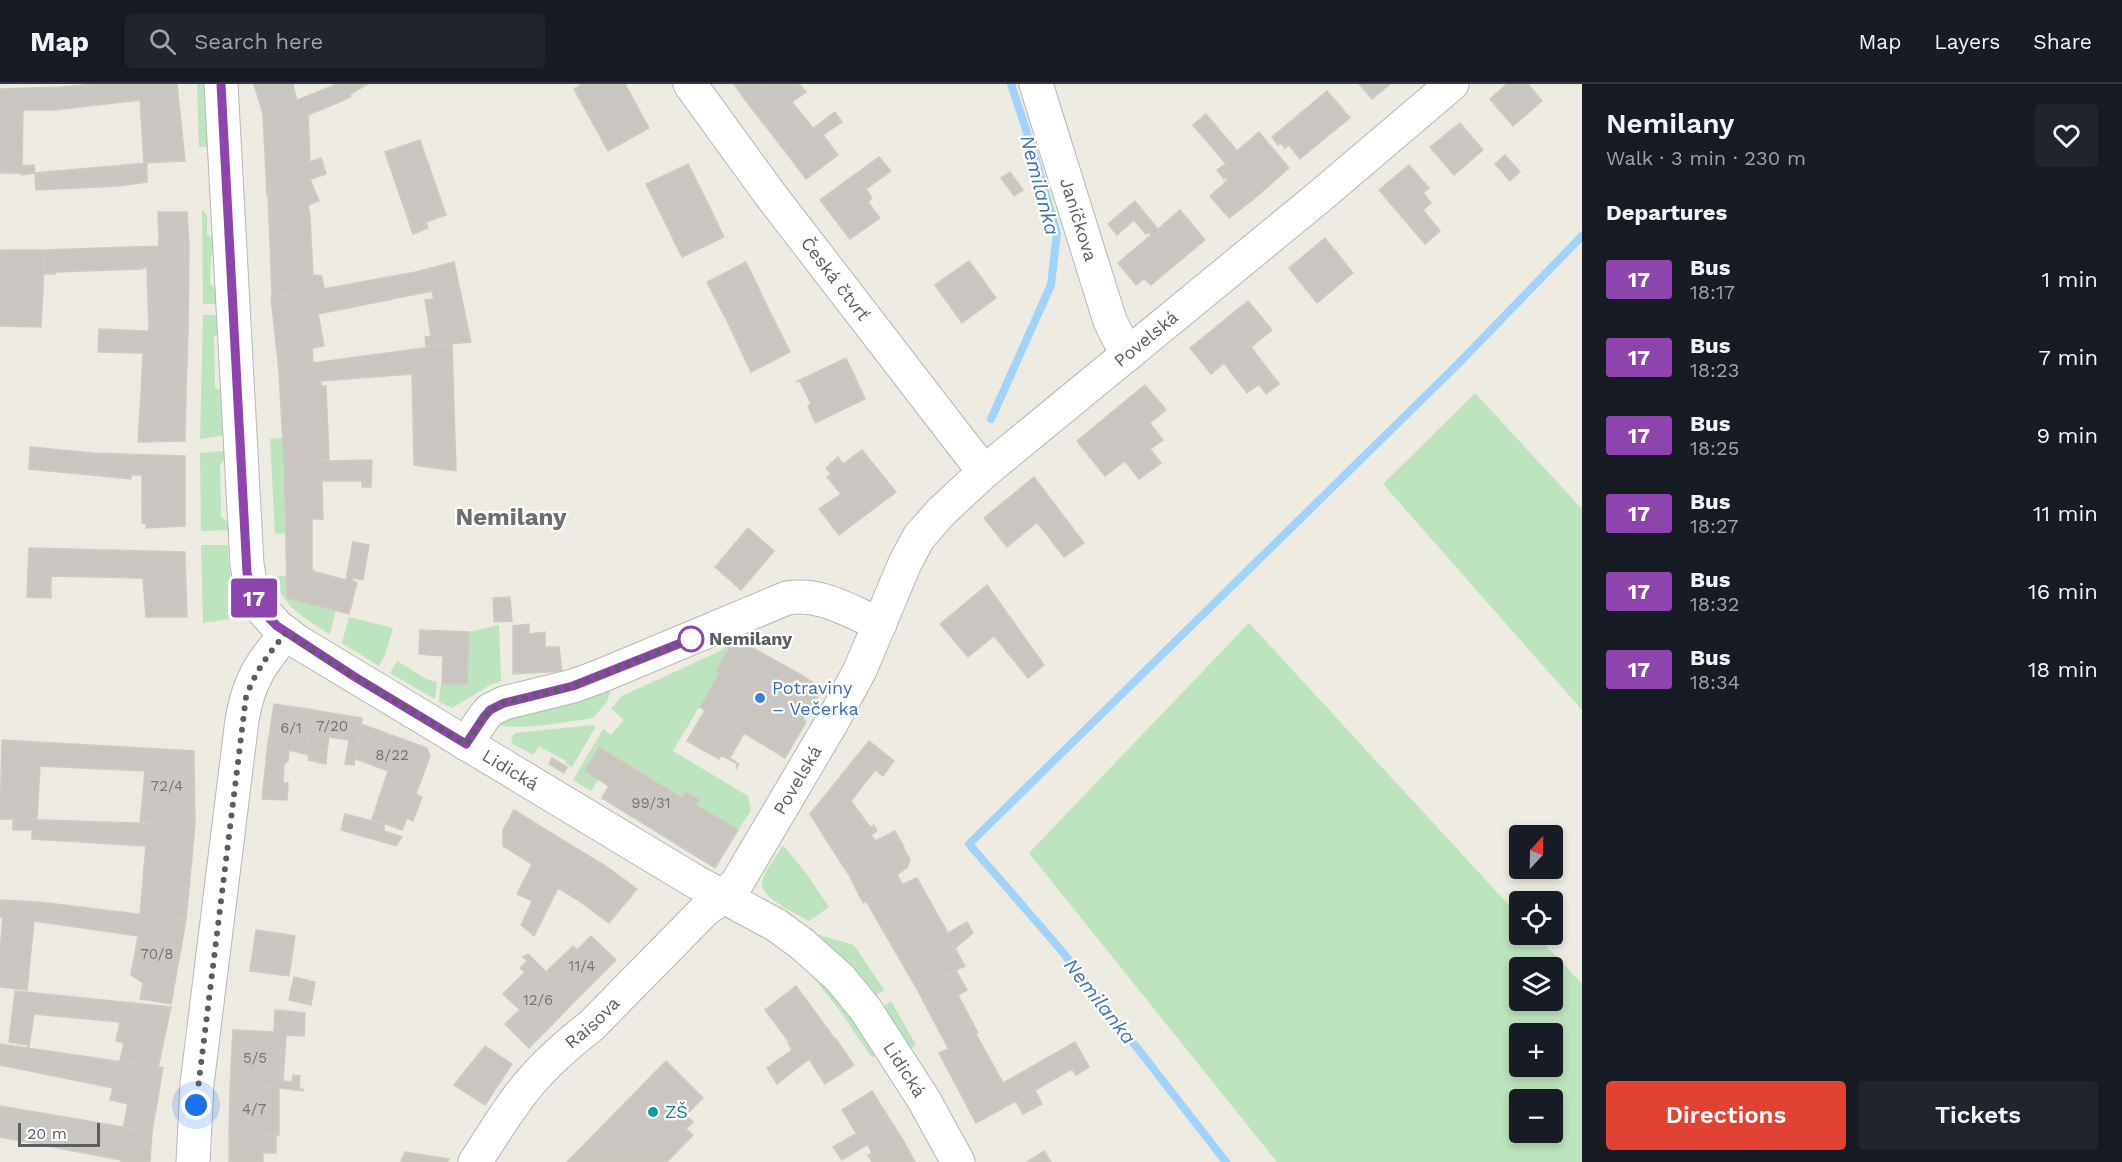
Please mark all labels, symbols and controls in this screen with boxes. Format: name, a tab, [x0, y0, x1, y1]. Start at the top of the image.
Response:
search box	[125, 14, 545, 68]
text: Map	[30, 25, 89, 58]
icon: search	[146, 25, 179, 58]
text: Search here	[194, 29, 323, 54]
text: Map	[1858, 29, 1901, 54]
text: Layers	[1934, 29, 2000, 54]
text: Share	[2033, 29, 2092, 54]
button: heart	[2035, 104, 2098, 167]
text: Nemilany	[1606, 107, 1734, 140]
water label: Nemilanka	[1015, 132, 1065, 238]
text: Walk · 3 min · 230 m	[1606, 146, 1806, 170]
street label: Janíčkova	[1056, 175, 1102, 264]
text: Departures	[1606, 200, 1727, 225]
street label: Česká čtvrť	[797, 233, 875, 325]
text: Bus	[1690, 255, 1730, 280]
text: 17	[1628, 267, 1650, 292]
text: 1 min	[2041, 267, 2098, 292]
text: 18:17	[1690, 280, 1735, 304]
street label: Povelská	[1109, 306, 1182, 371]
text: Bus	[1690, 333, 1730, 358]
text: 17	[1628, 345, 1650, 370]
text: 7 min	[2038, 345, 2098, 370]
text: 18:23	[1690, 358, 1739, 382]
text: Bus	[1690, 411, 1730, 436]
text: 17	[1628, 423, 1650, 448]
text: 9 min	[2036, 423, 2098, 448]
text: 18:25	[1690, 436, 1739, 460]
text: Bus	[1690, 489, 1730, 514]
text: 17	[1628, 501, 1650, 526]
text: 11 min	[2033, 501, 2098, 526]
district label: Nemilany	[456, 503, 567, 531]
text: 18:27	[1690, 514, 1739, 538]
text: Bus	[1690, 567, 1730, 592]
line badge: 17	[227, 578, 281, 618]
text: 17	[1628, 579, 1650, 604]
text: 16 min	[2028, 579, 2098, 604]
text: 17	[243, 586, 265, 611]
text: 18:32	[1690, 592, 1739, 616]
marker: Nemilany	[678, 626, 704, 652]
place label: Nemilany	[709, 628, 793, 649]
text: Bus	[1690, 645, 1730, 670]
text: 17	[1628, 657, 1650, 682]
text: 18 min	[2028, 657, 2098, 682]
text: 18:34	[1690, 670, 1740, 694]
place label: Potraviny – Večerka	[772, 677, 859, 719]
marker: Potraviny – Večerka	[753, 691, 767, 705]
house number: 7/20	[316, 717, 348, 735]
house number: 6/1	[280, 719, 302, 737]
street label: Povelská	[769, 742, 826, 818]
street label: Lidická	[479, 745, 542, 795]
house number: 8/22	[375, 746, 409, 764]
house number: 72/4	[151, 777, 183, 795]
house number: 99/31	[631, 794, 671, 812]
north arrow	[1509, 825, 1563, 879]
map controls	[1509, 825, 1563, 1143]
button: locate	[1509, 891, 1563, 945]
house number: 70/8	[141, 945, 173, 963]
water label: Nemilanka	[1059, 953, 1141, 1049]
house number: 11/4	[569, 957, 595, 975]
button: layers	[1509, 957, 1563, 1011]
house number: 12/6	[523, 991, 553, 1009]
street label: Raisova	[560, 992, 624, 1053]
button: +	[1509, 1023, 1563, 1077]
street label: Lidická	[879, 1038, 930, 1101]
house number: 5/5	[243, 1049, 267, 1067]
button: Directions	[1606, 1081, 1846, 1150]
button: Tickets	[1858, 1081, 2098, 1150]
button: −	[1509, 1089, 1563, 1143]
your location	[181, 1090, 211, 1120]
house number: 4/7	[242, 1100, 266, 1118]
place label: ZŠ	[665, 1101, 688, 1122]
marker: ZŠ	[646, 1105, 660, 1119]
scale bar	[18, 1120, 100, 1148]
text: 20 m	[27, 1124, 67, 1143]

